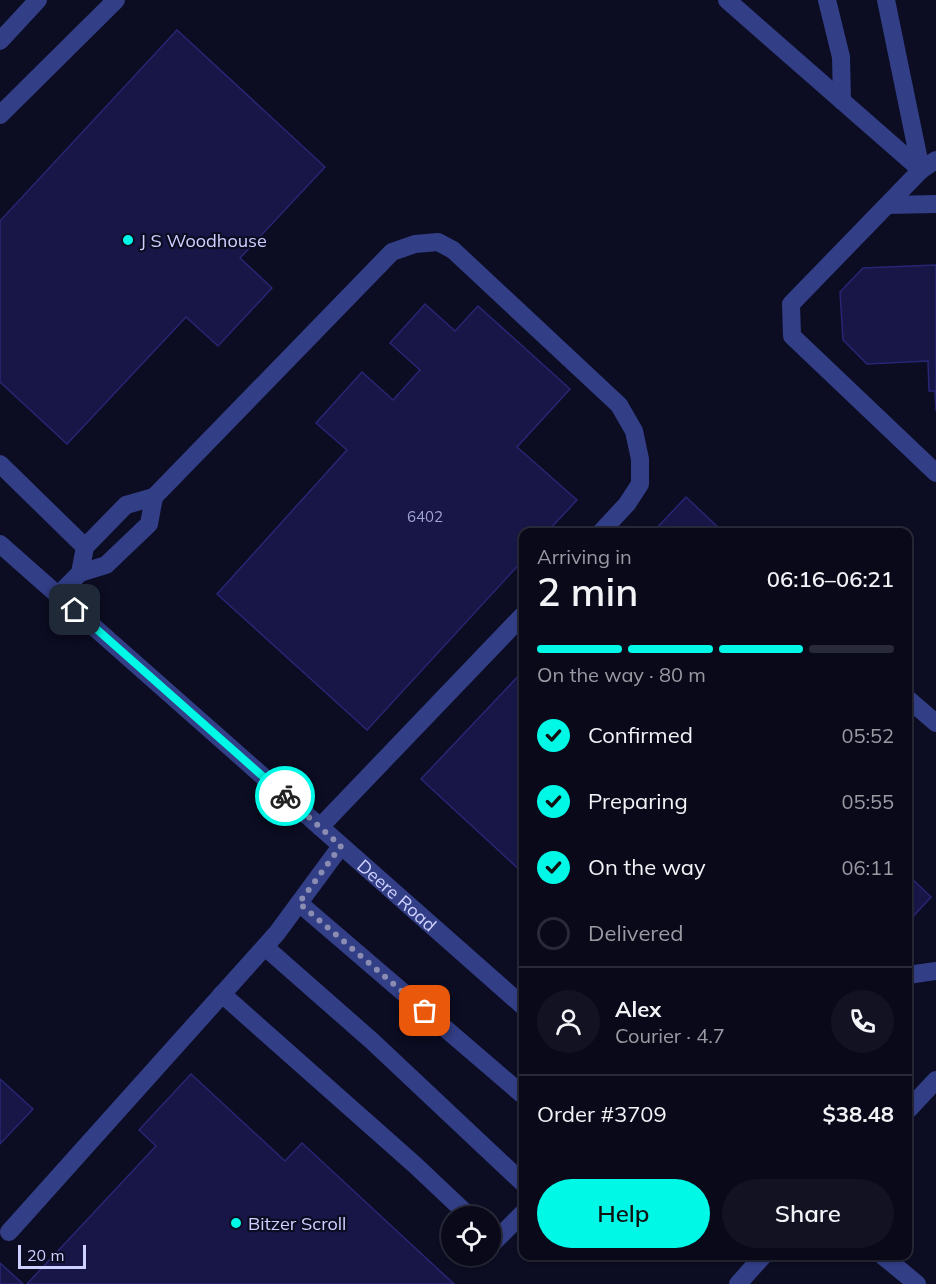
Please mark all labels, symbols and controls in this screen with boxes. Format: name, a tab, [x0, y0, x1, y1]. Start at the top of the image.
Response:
place label: J S Woodhouse	[140, 229, 267, 252]
marker: J S Woodhouse	[121, 233, 135, 247]
house number: 6402	[407, 507, 443, 526]
text: Arriving in	[537, 544, 632, 569]
text: 06:16–06:21	[767, 565, 894, 593]
text: 2 min	[537, 567, 638, 616]
pin	[49, 584, 100, 635]
icon: home	[58, 593, 91, 626]
text: On the way · 80 m	[537, 662, 706, 687]
icon: check	[537, 719, 570, 752]
text: Confirmed	[588, 721, 693, 749]
text: 05:52	[841, 723, 894, 748]
courier	[255, 766, 315, 826]
icon: bike	[269, 780, 302, 813]
icon: check	[537, 785, 570, 818]
text: Preparing	[588, 787, 688, 815]
text: 05:55	[841, 789, 894, 814]
icon: check	[537, 851, 570, 884]
text: On the way	[588, 853, 706, 881]
street label: Deere Road	[353, 854, 442, 936]
text: 06:11	[841, 855, 894, 880]
text: Delivered	[588, 919, 683, 947]
pin	[399, 985, 450, 1036]
button: person	[537, 990, 600, 1053]
button: phone	[831, 990, 894, 1053]
icon: bag	[408, 994, 441, 1027]
text: Alex	[615, 995, 661, 1023]
text: Courier · 4.7	[615, 1023, 725, 1048]
text: Order #3709	[537, 1100, 667, 1128]
text: $38.48	[823, 1100, 894, 1128]
button: Help	[537, 1179, 710, 1248]
button: Share	[722, 1179, 894, 1248]
map controls	[441, 1206, 501, 1266]
button: locate	[441, 1206, 501, 1266]
place label: Bitzer Scroll	[248, 1212, 346, 1235]
marker: Bitzer Scroll	[229, 1216, 243, 1230]
scale bar	[18, 1242, 86, 1270]
text: 20 m	[27, 1245, 64, 1265]

